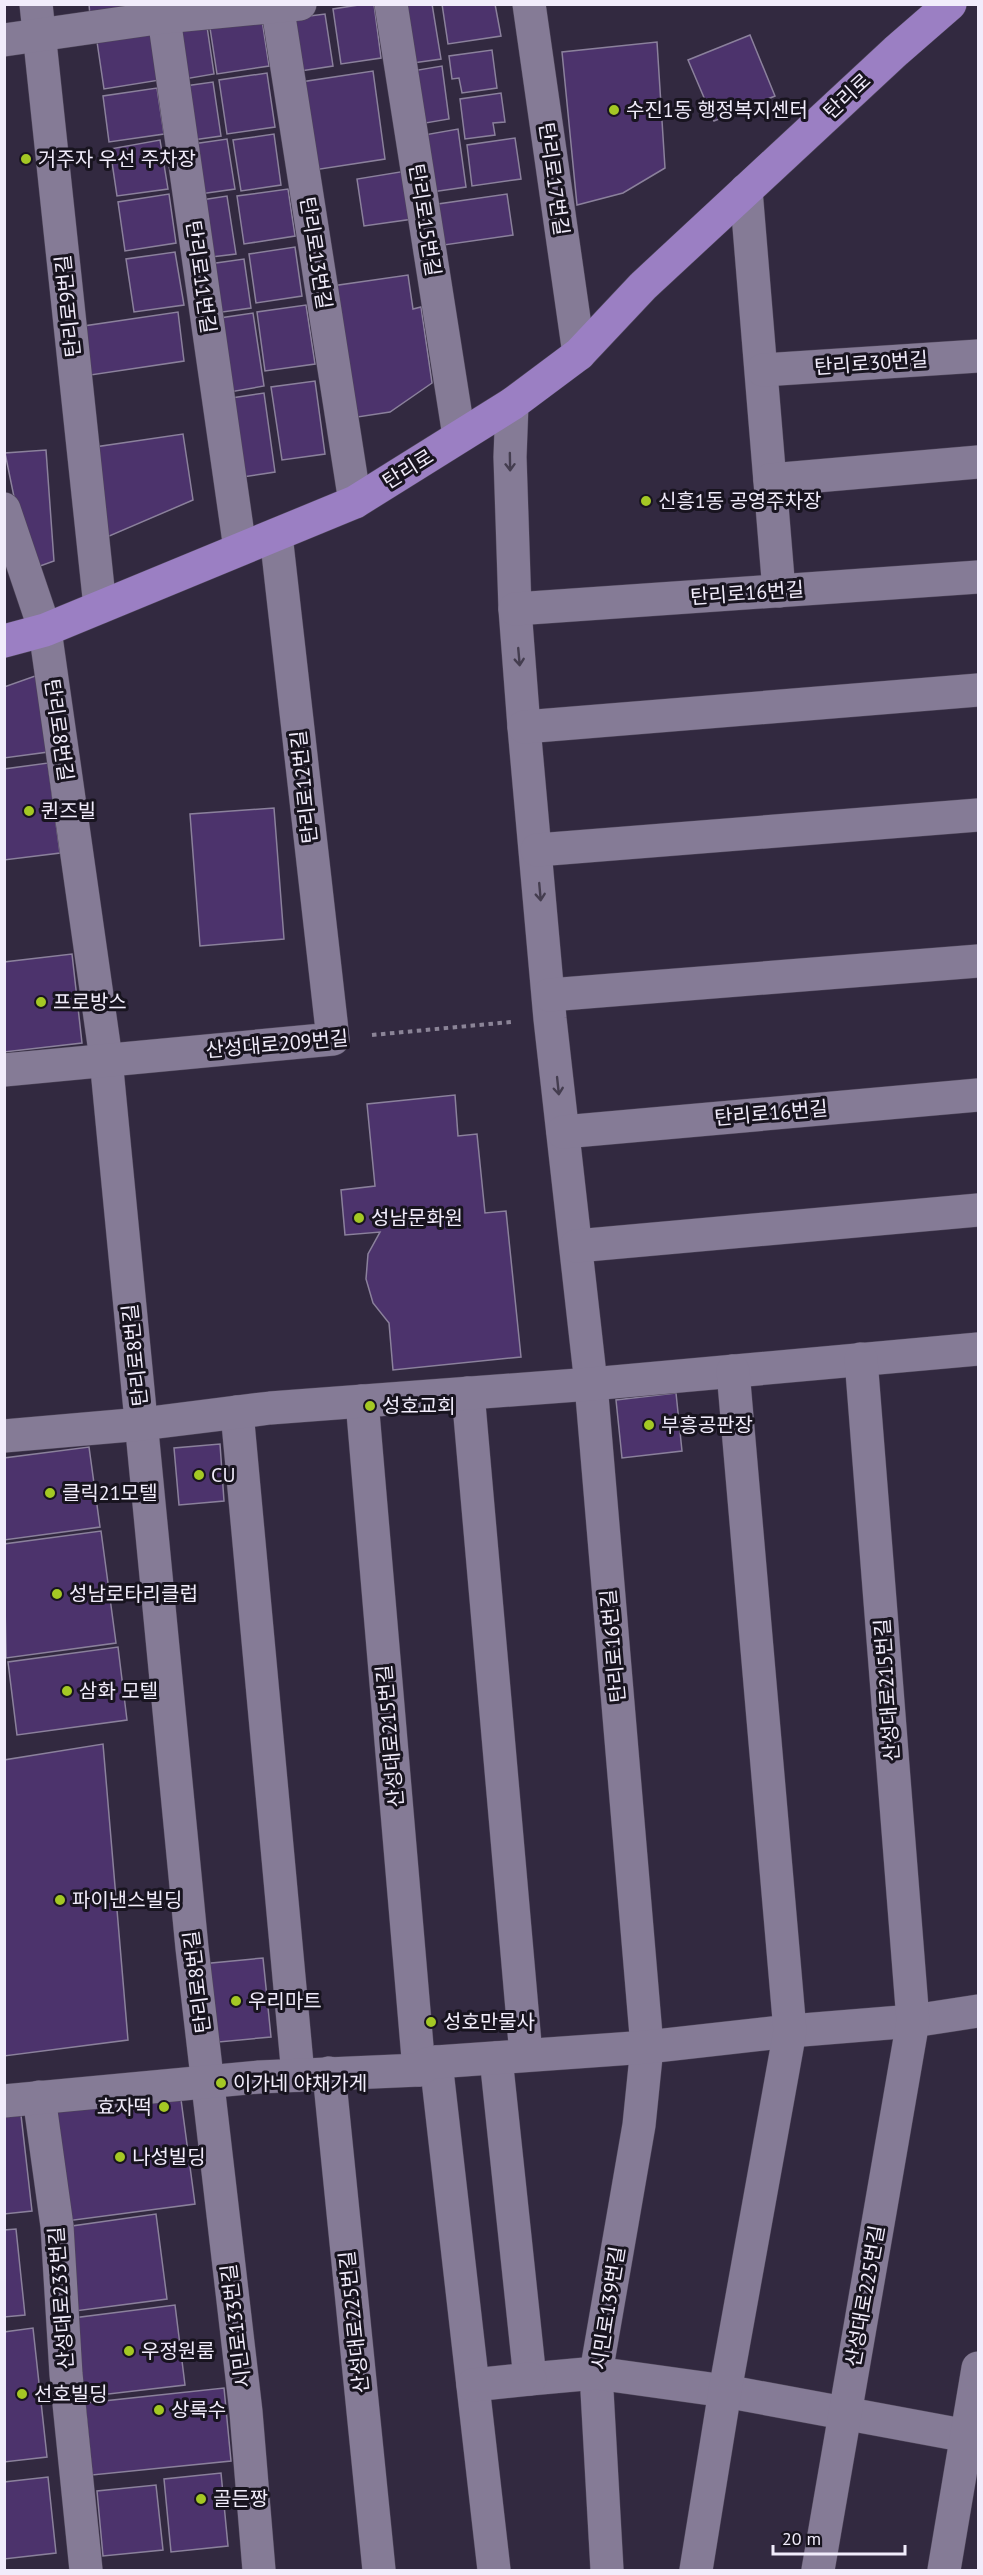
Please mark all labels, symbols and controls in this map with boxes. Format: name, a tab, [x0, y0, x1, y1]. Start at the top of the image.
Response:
street label: 탄리로	[818, 68, 876, 124]
place label: 수진1동 행정복지센터	[626, 97, 808, 123]
marker: 수진1동 행정복지센터	[607, 103, 621, 117]
street label: 탄리로17번길	[533, 121, 575, 237]
place label: 거주자 우선 주차장	[38, 146, 196, 172]
marker: 거주자 우선 주차장	[19, 152, 33, 166]
street label: 탄리로15번길	[403, 162, 447, 278]
street label: 탄리로13번길	[294, 195, 338, 311]
street label: 탄리로11번길	[180, 219, 222, 335]
street label: 탄리로9번길	[50, 253, 86, 359]
street label: 탄리로30번길	[813, 346, 929, 380]
street label: 탄리로	[378, 443, 438, 495]
one-way arrow	[504, 452, 516, 472]
place label: 신흥1동 공영주차장	[658, 488, 821, 514]
marker: 신흥1동 공영주차장	[639, 494, 653, 508]
street label: 탄리로16번길	[689, 576, 805, 610]
one-way arrow	[514, 646, 525, 666]
street label: 탄리로8번길	[39, 677, 79, 783]
street label: 탄리로12번길	[285, 729, 323, 845]
place label: 퀸즈빌	[41, 798, 96, 824]
marker: 퀸즈빌	[22, 804, 36, 818]
one-way arrow	[535, 882, 546, 902]
place label: 프로방스	[53, 989, 127, 1015]
marker: 프로방스	[34, 995, 48, 1009]
street label: 산성대로209번길	[205, 1025, 349, 1063]
one-way arrow	[553, 1076, 564, 1096]
street label: 탄리로16번길	[713, 1095, 829, 1131]
place label: 성남문화원	[371, 1205, 463, 1231]
marker: 성남문화원	[352, 1211, 366, 1225]
street label: 탄리로8번길	[117, 1302, 153, 1408]
place label: 성호교회	[382, 1393, 456, 1419]
marker: 성호교회	[363, 1399, 377, 1413]
place label: 부흥공판장	[661, 1412, 753, 1438]
marker: 부흥공판장	[642, 1418, 656, 1432]
place label: CU	[211, 1462, 235, 1488]
marker: CU	[192, 1468, 206, 1482]
place label: 클릭21모텔	[62, 1480, 157, 1506]
marker: 클릭21모텔	[43, 1486, 57, 1500]
place label: 성남로타리클럽	[69, 1581, 198, 1607]
marker: 성남로타리클럽	[50, 1587, 64, 1601]
street label: 탄리로16번길	[595, 1588, 631, 1704]
street label: 산성대로215번길	[869, 1618, 905, 1762]
street label: 산성대로215번길	[371, 1664, 409, 1808]
place label: 삼화 모텔	[79, 1678, 158, 1704]
marker: 삼화 모텔	[60, 1684, 74, 1698]
place label: 파이낸스빌딩	[72, 1887, 182, 1913]
marker: 파이낸스빌딩	[53, 1893, 67, 1907]
street label: 탄리로8번길	[178, 1929, 216, 2035]
place label: 우리마트	[248, 1988, 322, 2014]
marker: 우리마트	[229, 1994, 243, 2008]
place label: 성호만물사	[443, 2009, 535, 2035]
marker: 성호만물사	[424, 2015, 438, 2029]
place label: 이가네 야채가게	[233, 2070, 367, 2096]
marker: 이가네 야채가게	[214, 2076, 228, 2090]
place label: 효자떡	[97, 2094, 152, 2120]
marker: 효자떡	[157, 2100, 171, 2114]
place label: 나성빌딩	[132, 2144, 206, 2170]
marker: 나성빌딩	[113, 2150, 127, 2164]
street label: 산성대로225번길	[840, 2223, 890, 2369]
street label: 산성대로233번길	[43, 2226, 79, 2370]
street label: 시민로139번길	[585, 2244, 631, 2372]
street label: 산성대로225번길	[334, 2249, 374, 2395]
street label: 시민로133번길	[215, 2263, 257, 2389]
place label: 우정원룸	[141, 2338, 215, 2364]
marker: 우정원룸	[122, 2344, 136, 2358]
place label: 선호빌딩	[34, 2381, 108, 2407]
marker: 선호빌딩	[15, 2387, 29, 2401]
place label: 상록수	[171, 2397, 226, 2423]
marker: 상록수	[152, 2403, 166, 2417]
place label: 골든짱	[213, 2486, 268, 2512]
marker: 골든짱	[194, 2492, 208, 2506]
scale bar	[773, 2518, 905, 2556]
text: 20 m	[782, 2527, 821, 2550]

